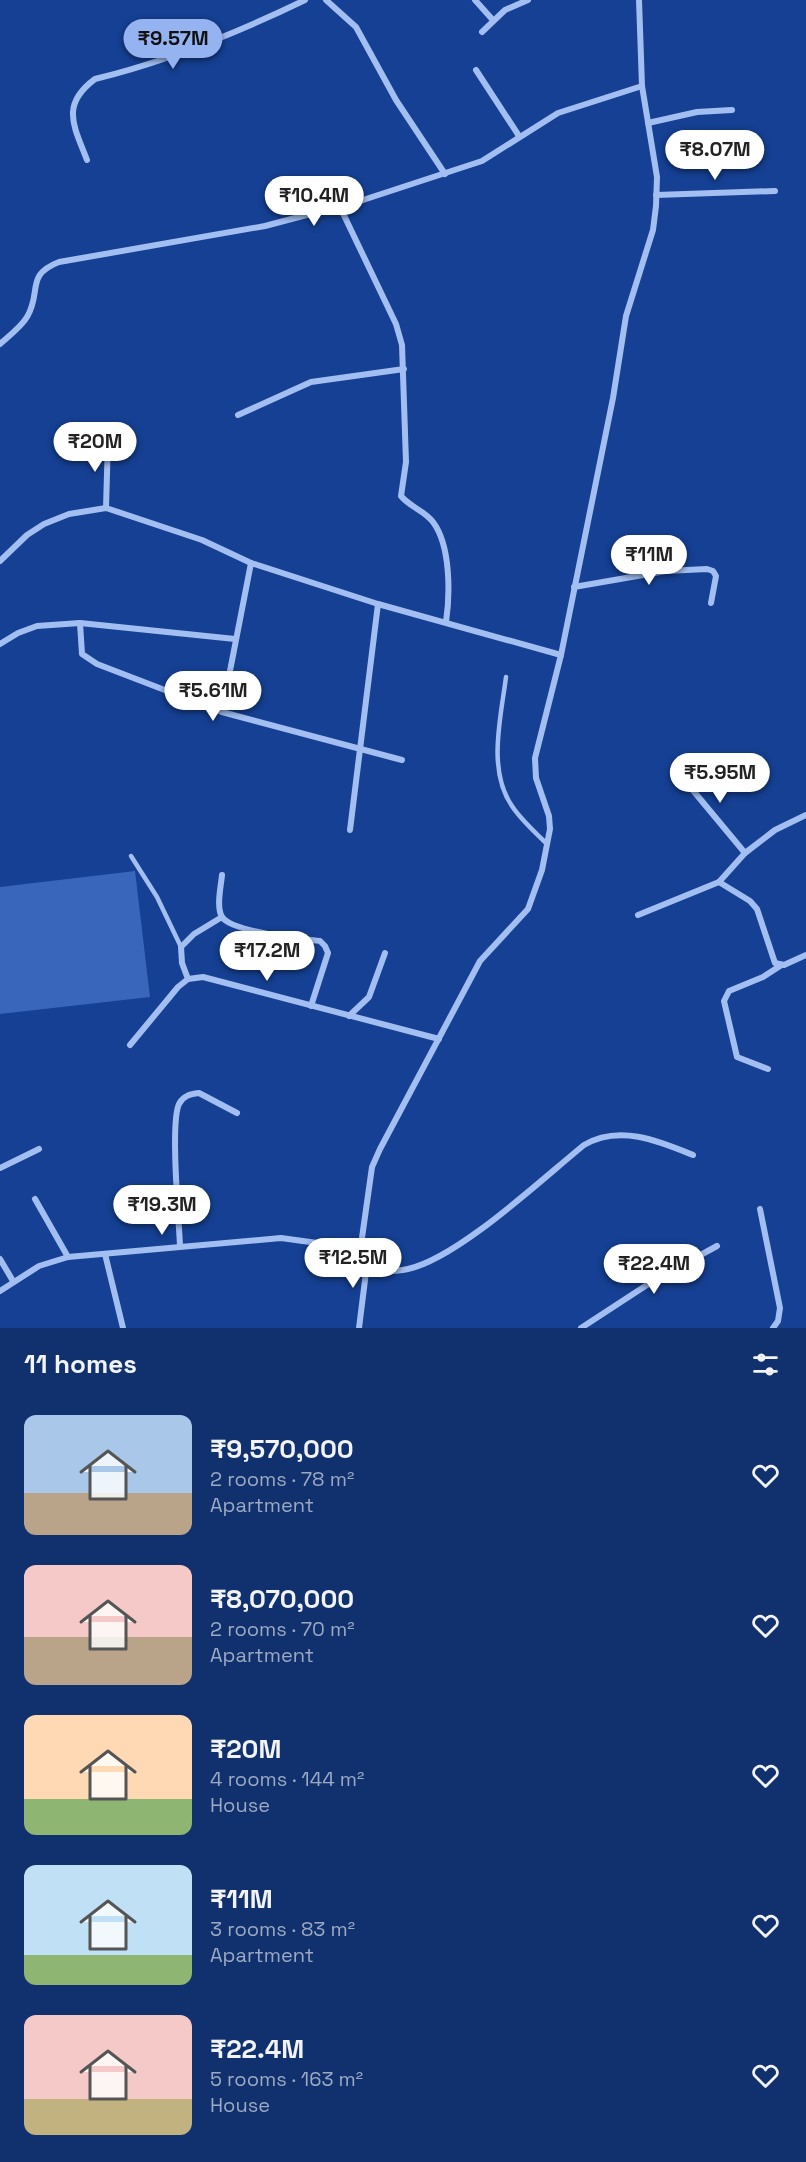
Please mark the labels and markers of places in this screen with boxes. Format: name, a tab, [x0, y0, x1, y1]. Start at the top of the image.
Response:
pin: ₹9.57M	[124, 19, 222, 70]
pin: ₹8.07M	[666, 130, 764, 181]
pin: ₹10.4M	[265, 176, 363, 227]
pin: ₹20M	[59, 422, 131, 473]
pin: ₹11M	[613, 535, 685, 586]
pin: ₹5.61M	[164, 671, 262, 722]
pin: ₹5.95M	[671, 753, 769, 804]
pin: ₹17.2M	[218, 931, 316, 982]
pin: ₹19.3M	[113, 1185, 211, 1236]
pin: ₹12.5M	[304, 1238, 402, 1289]
pin: ₹22.4M	[605, 1244, 703, 1295]

